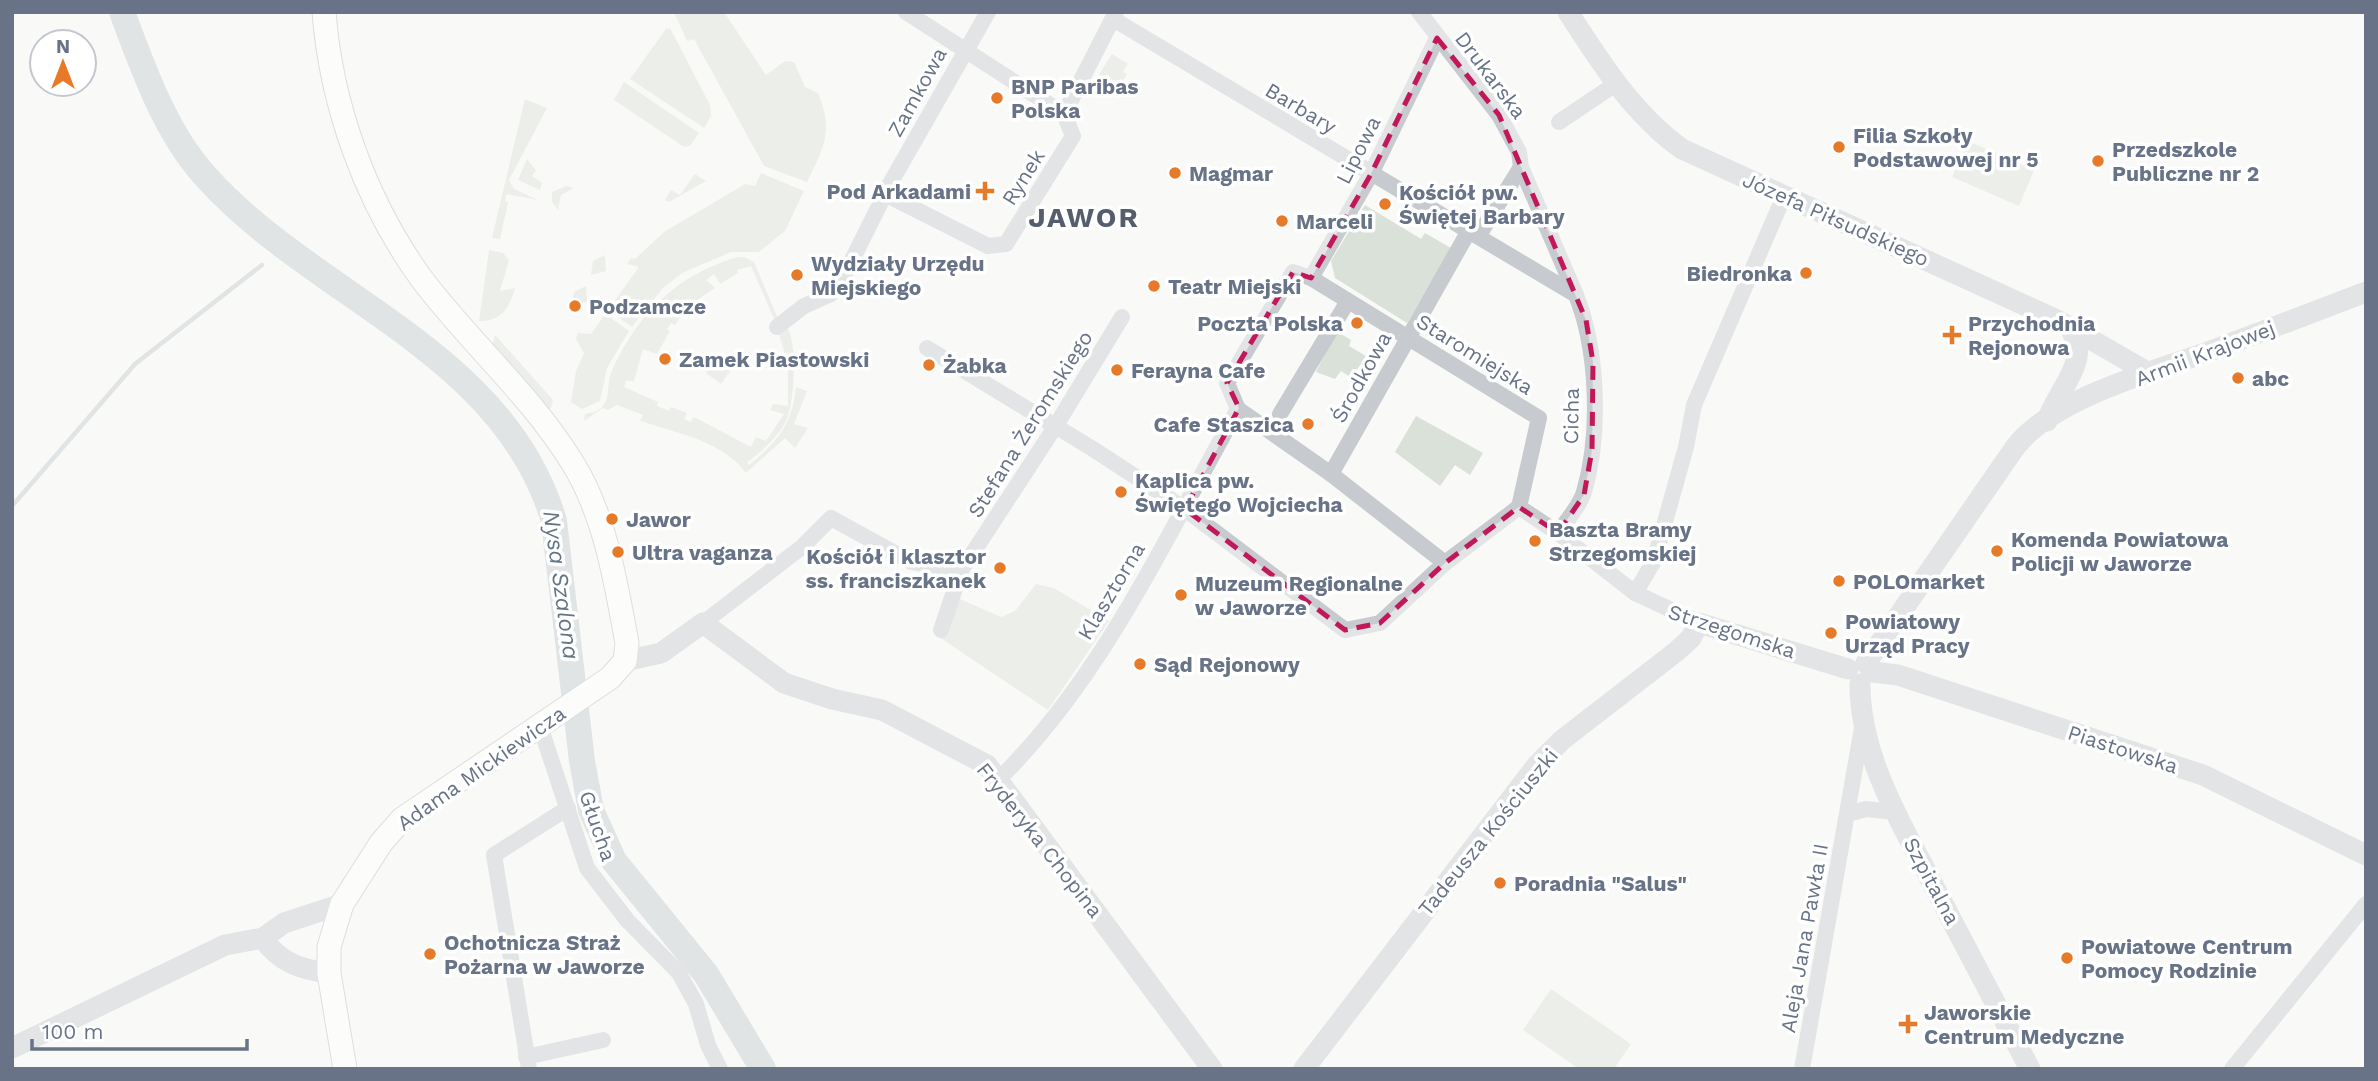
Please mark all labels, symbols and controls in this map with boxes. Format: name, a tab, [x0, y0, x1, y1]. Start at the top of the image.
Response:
street label: Drukarska	[1450, 26, 1532, 124]
north arrow	[28, 28, 98, 98]
text: N	[56, 35, 70, 58]
street label: Zamkowa	[882, 43, 952, 141]
place label: BNP Paribas Polska	[1011, 74, 1139, 123]
street label: Barbary	[1261, 77, 1341, 139]
marker: BNP Paribas Polska	[989, 90, 1005, 106]
street label: Lipowa	[1330, 112, 1386, 188]
place label: Filia Szkoły Podstawowej nr 5	[1853, 123, 2038, 172]
place label: Przedszkole Publiczne nr 2	[2112, 137, 2259, 186]
marker: Filia Szkoły Podstawowej nr 5	[1831, 139, 1847, 155]
street label: Rynek	[996, 144, 1050, 210]
marker: Przedszkole Publiczne nr 2	[2090, 153, 2106, 169]
place label: Magmar	[1189, 161, 1273, 186]
marker: Magmar	[1167, 165, 1183, 181]
street label: Józefa Piłsudskiego	[1739, 167, 1933, 271]
place label: Pod Arkadami	[827, 179, 971, 204]
place label: Kościół pw. Świętej Barbary	[1399, 180, 1565, 229]
marker: Pod Arkadami	[977, 183, 993, 199]
marker: Kościół pw. Świętej Barbary	[1377, 196, 1393, 212]
district label: JAWOR	[1028, 201, 1140, 234]
place label: Marceli	[1296, 209, 1373, 234]
marker: Marceli	[1274, 213, 1290, 229]
place label: Wydziały Urzędu Miejskiego	[811, 251, 985, 300]
place label: Biedronka	[1687, 261, 1793, 286]
marker: Biedronka	[1798, 265, 1814, 281]
marker: Wydziały Urzędu Miejskiego	[789, 267, 805, 283]
place label: Teatr Miejski	[1168, 274, 1301, 299]
marker: Teatr Miejski	[1146, 278, 1162, 294]
place label: Podzamcze	[589, 294, 706, 319]
marker: Podzamcze	[567, 298, 583, 314]
street label: Staromiejska	[1412, 308, 1538, 400]
place label: Poczta Polska	[1197, 311, 1344, 336]
place label: Przychodnia Rejonowa	[1968, 311, 2096, 360]
marker: Poczta Polska	[1349, 315, 1365, 331]
street label: Armii Krajowej	[2132, 315, 2278, 391]
marker: Przychodnia Rejonowa	[1942, 325, 1962, 345]
street label: Stefana Żeromskiego	[962, 326, 1098, 522]
street label: Środkowa	[1326, 327, 1396, 427]
place label: Zamek Piastowski	[679, 347, 869, 372]
marker: Zamek Piastowski	[657, 351, 673, 367]
place label: Żabka	[943, 353, 1008, 378]
marker: Żabka	[921, 357, 937, 373]
place label: Ferayna Cafe	[1131, 358, 1265, 383]
marker: Ferayna Cafe	[1109, 362, 1125, 378]
place label: abc	[2252, 366, 2289, 391]
marker: abc	[2230, 370, 2246, 386]
street label: Cicha	[1558, 387, 1584, 445]
place label: Cafe Staszica	[1154, 412, 1295, 437]
marker: Cafe Staszica	[1300, 416, 1316, 432]
place label: Kaplica pw. Świętego Wojciecha	[1135, 468, 1344, 517]
marker: Kaplica pw. Świętego Wojciecha	[1113, 484, 1129, 500]
place label: Jawor	[626, 507, 691, 532]
water label: Nysa Szalona	[537, 509, 585, 661]
marker: Jawor	[604, 511, 620, 527]
place label: Baszta Bramy Strzegomskiej	[1549, 517, 1696, 566]
place label: Komenda Powiatowa Policji w Jaworze	[2011, 527, 2229, 576]
marker: Baszta Bramy Strzegomskiej	[1527, 533, 1543, 549]
street label: Klasztorna	[1072, 538, 1150, 644]
place label: Ultra vaganza	[632, 540, 774, 565]
marker: Komenda Powiatowa Policji w Jaworze	[1989, 543, 2005, 559]
marker: Ultra vaganza	[610, 544, 626, 560]
place label: Kościół i klasztor ss. franciszkanek	[805, 544, 987, 593]
marker: Kościół i klasztor ss. franciszkanek	[992, 560, 1008, 576]
place label: POLOmarket	[1853, 569, 1985, 594]
place label: Muzeum Regionalne w Jaworze	[1195, 571, 1403, 620]
marker: POLOmarket	[1831, 573, 1847, 589]
marker: Muzeum Regionalne w Jaworze	[1173, 587, 1189, 603]
street label: Strzegomska	[1665, 599, 1799, 663]
place label: Powiatowy Urząd Pracy	[1845, 609, 1970, 658]
marker: Powiatowy Urząd Pracy	[1823, 625, 1839, 641]
place label: Sąd Rejonowy	[1154, 652, 1300, 677]
marker: Sąd Rejonowy	[1132, 656, 1148, 672]
street label: Adama Mickiewicza	[392, 700, 570, 836]
street label: Piastowska	[2065, 719, 2181, 779]
street label: Tadeusza Kościuszki	[1413, 743, 1563, 921]
street label: Fryderyka Chopina	[972, 757, 1108, 923]
street label: Głucha	[574, 788, 622, 865]
street label: Szpitalna	[1899, 833, 1965, 929]
street label: Aleja Jana Pawła II	[1775, 841, 1833, 1035]
place label: Poradnia "Salus"	[1514, 871, 1687, 896]
marker: Poradnia "Salus"	[1492, 875, 1508, 891]
place label: Ochotnicza Straż Pożarna w Jaworze	[444, 930, 645, 979]
place label: Powiatowe Centrum Pomocy Rodzinie	[2081, 934, 2292, 983]
marker: Ochotnicza Straż Pożarna w Jaworze	[422, 946, 438, 962]
marker: Powiatowe Centrum Pomocy Rodzinie	[2059, 950, 2075, 966]
place label: Jaworskie Centrum Medyczne	[1924, 1000, 2124, 1049]
scale bar	[32, 1007, 247, 1052]
marker: Jaworskie Centrum Medyczne	[1898, 1014, 1918, 1034]
text: 100 m	[42, 1019, 104, 1044]

